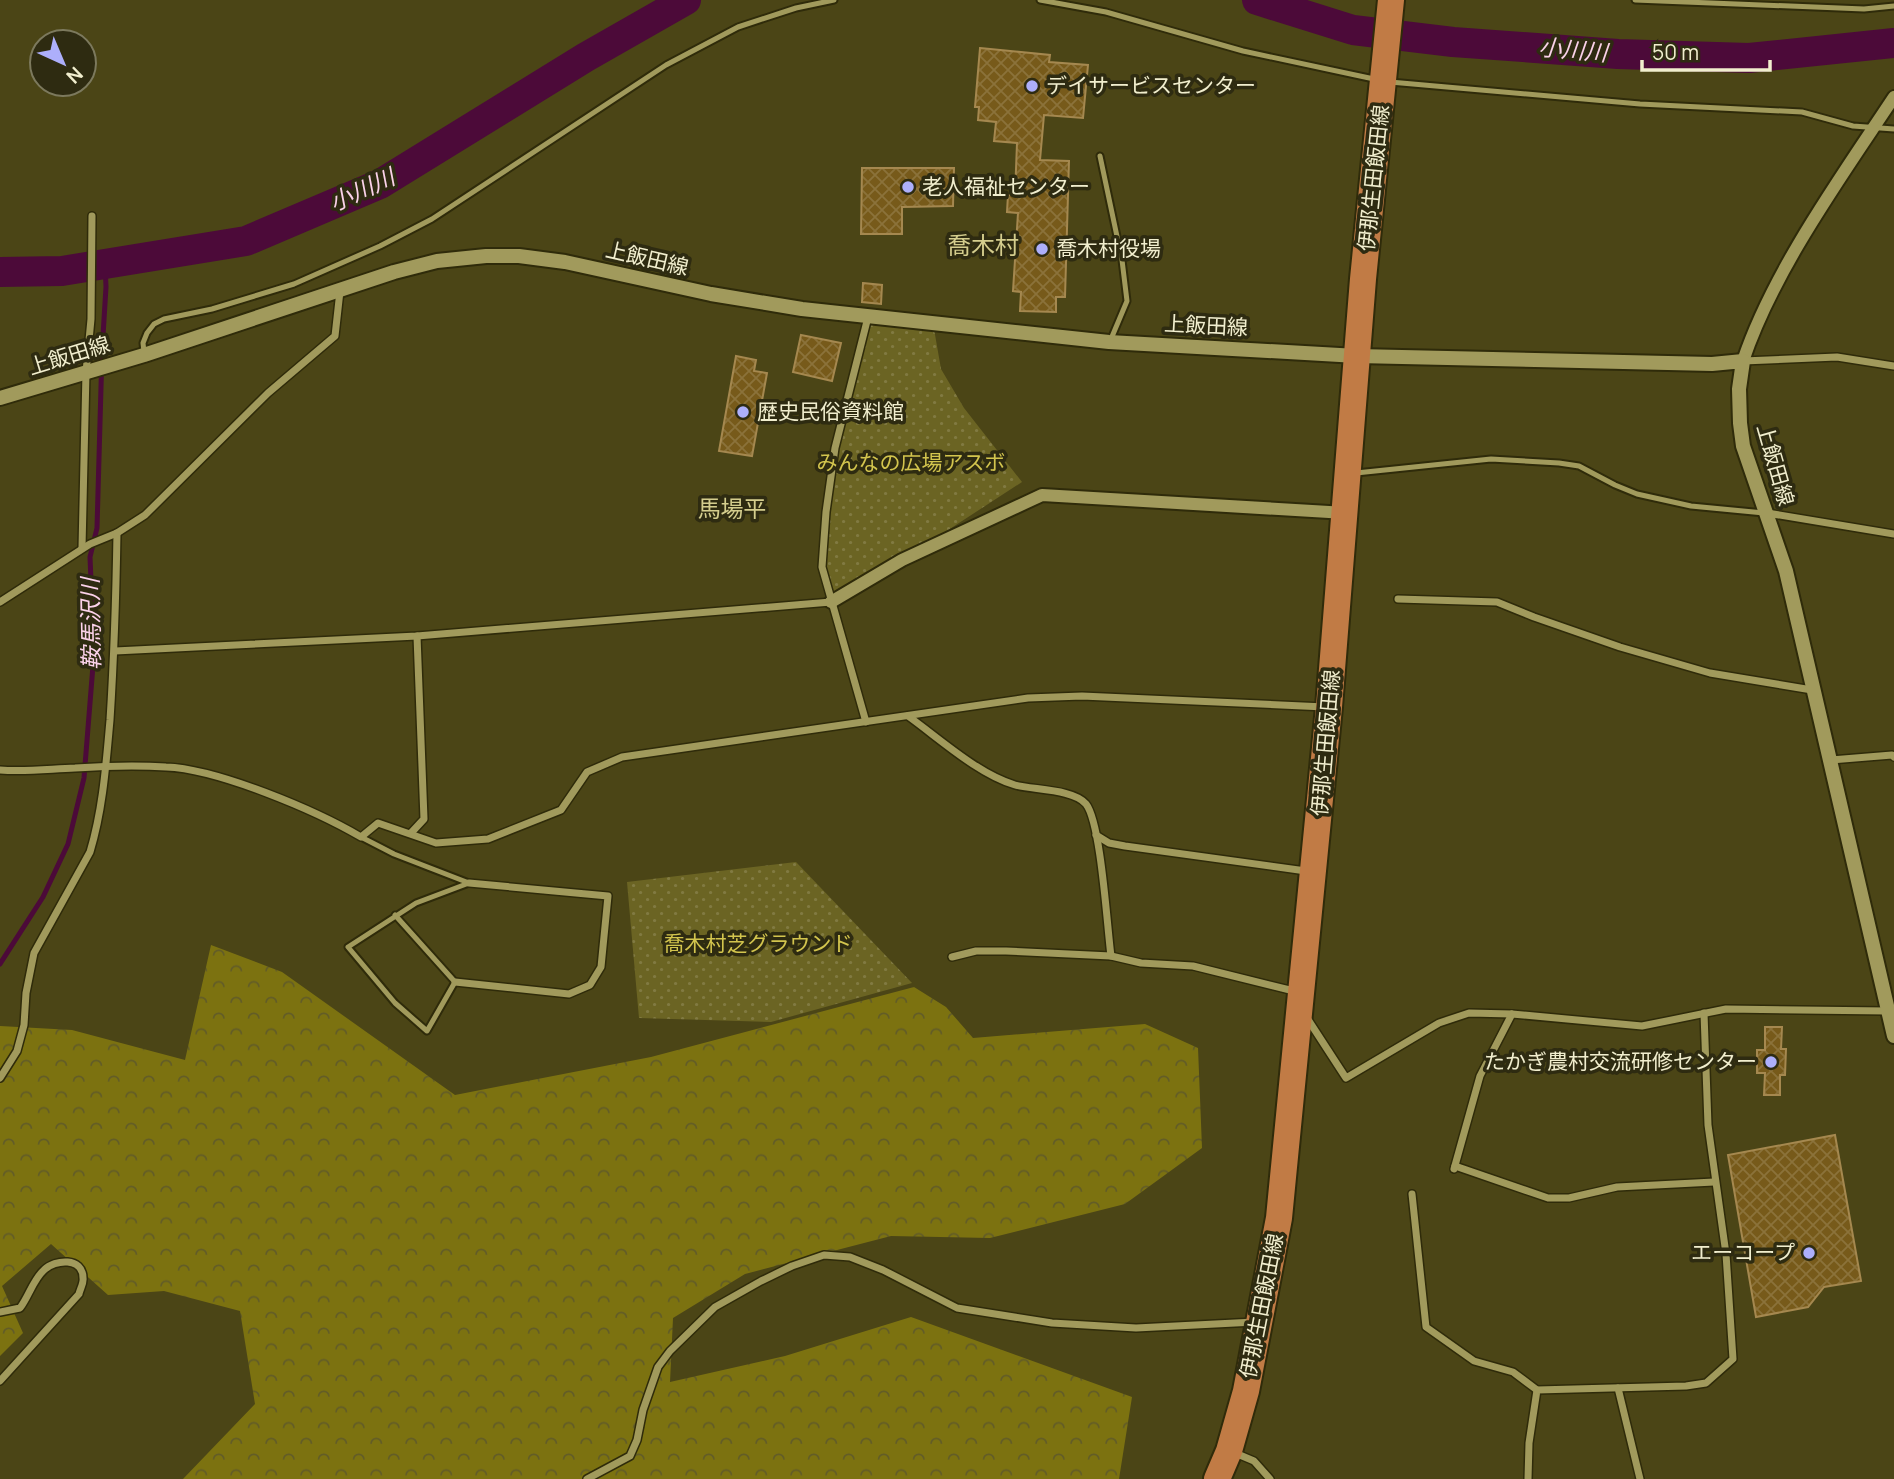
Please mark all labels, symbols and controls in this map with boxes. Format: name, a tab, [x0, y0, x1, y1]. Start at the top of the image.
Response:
north arrow	[28, 28, 98, 98]
scale bar	[1642, 28, 1770, 72]
water label: 小川川	[1537, 30, 1612, 68]
text: 50 m	[1652, 38, 1699, 66]
text: N	[61, 61, 89, 89]
place label: デイサービスセンター	[1046, 71, 1256, 99]
marker: デイサービスセンター	[1024, 78, 1040, 94]
street label: 伊那生田飯田線	[1351, 103, 1395, 252]
water label: 小川川	[324, 159, 402, 218]
place label: 老人福祉センター	[922, 172, 1090, 200]
marker: 老人福祉センター	[900, 179, 916, 195]
district label: 喬木村	[947, 228, 1019, 261]
place label: 喬木村役場	[1056, 234, 1161, 262]
street label: 上飯田線	[603, 235, 691, 281]
marker: 喬木村役場	[1034, 241, 1050, 257]
street label: 上飯田線	[1163, 309, 1249, 341]
street label: 上飯田線	[24, 329, 113, 381]
place label: 歴史民俗資料館	[757, 397, 904, 425]
marker: 歴史民俗資料館	[735, 404, 751, 420]
street label: 上飯田線	[1751, 420, 1801, 509]
park label: みんなの広場アスボ	[817, 448, 1006, 476]
district label: 馬場平	[698, 492, 767, 524]
water label: 鞍馬沢川	[73, 575, 107, 670]
street label: 伊那生田飯田線	[1305, 668, 1345, 817]
park label: 喬木村芝グラウンド	[664, 929, 853, 957]
place label: たかぎ農村交流研修センター	[1484, 1047, 1757, 1075]
marker: たかぎ農村交流研修センター	[1763, 1054, 1779, 1070]
street label: 伊那生田飯田線	[1233, 1231, 1289, 1381]
place label: エーコープ	[1691, 1238, 1795, 1266]
marker: エーコープ	[1801, 1245, 1817, 1261]

